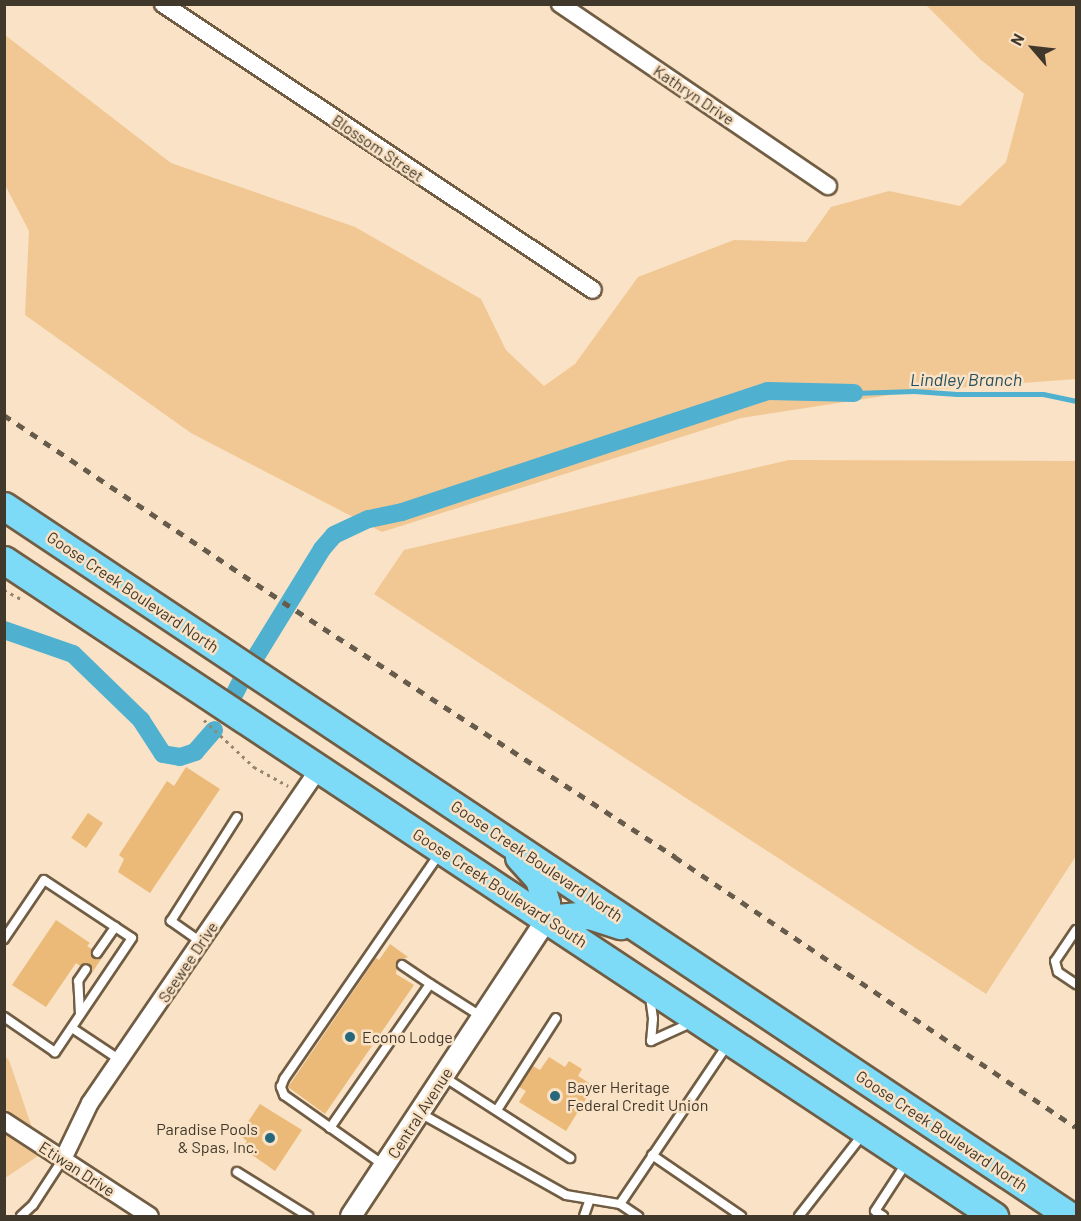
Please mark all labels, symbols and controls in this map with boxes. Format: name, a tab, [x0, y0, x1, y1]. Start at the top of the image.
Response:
north arrow	[1003, 18, 1063, 78]
text: N	[1006, 30, 1028, 48]
street label: Kathryn Drive	[650, 61, 738, 129]
street label: Blossom Street	[329, 110, 427, 186]
water label: Lindley Branch	[910, 368, 1022, 390]
street label: Goose Creek Boulevard North	[43, 527, 223, 657]
street label: Goose Creek Boulevard North	[447, 796, 627, 926]
street label: Goose Creek Boulevard South	[409, 824, 591, 952]
street label: Seewee Drive	[154, 918, 222, 1006]
place label: Econo Lodge	[362, 1027, 453, 1047]
marker: Econo Lodge	[343, 1030, 357, 1044]
street label: Central Avenue	[384, 1064, 456, 1162]
street label: Goose Creek Boulevard North	[852, 1066, 1032, 1196]
place label: Bayer Heritage Federal Credit Union	[567, 1077, 708, 1115]
marker: Bayer Heritage Federal Credit Union	[548, 1089, 562, 1103]
place label: Paradise Pools & Spas, Inc.	[156, 1119, 258, 1157]
marker: Paradise Pools & Spas, Inc.	[263, 1131, 277, 1145]
street label: Etiwan Drive	[35, 1137, 119, 1201]

